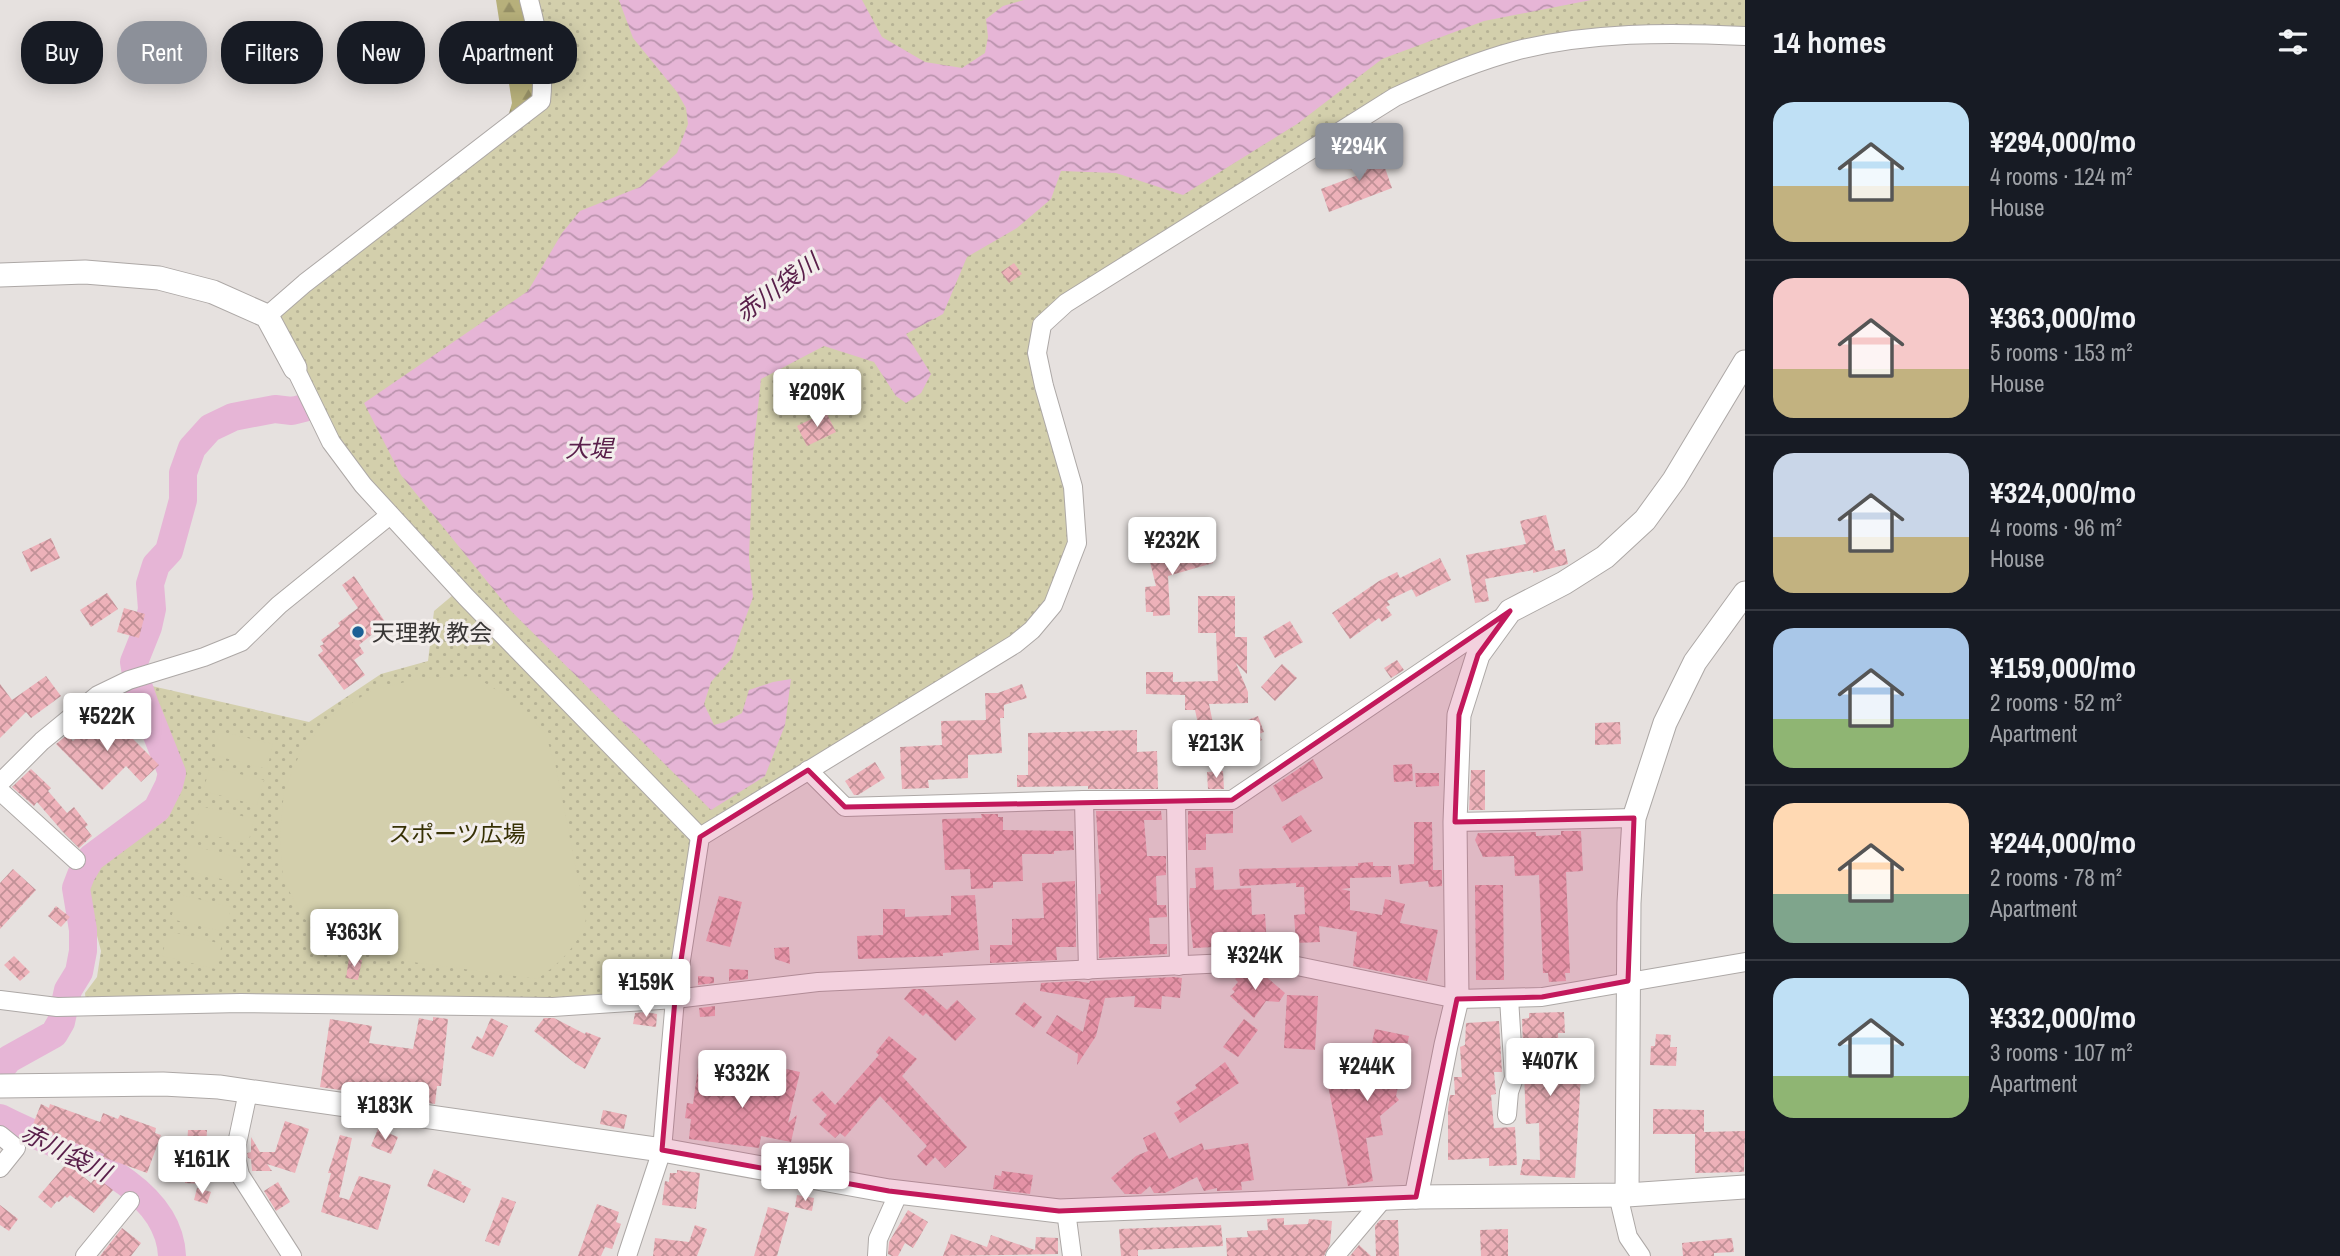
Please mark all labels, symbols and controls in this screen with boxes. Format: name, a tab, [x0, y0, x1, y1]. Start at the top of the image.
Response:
chip: Buy	[21, 21, 103, 84]
chip: Rent	[117, 21, 207, 84]
chip: Filters	[221, 21, 323, 84]
chip: New	[337, 21, 425, 84]
chip: Apartment	[439, 21, 577, 84]
text: 14 homes	[1773, 22, 1887, 62]
icon: filters	[2274, 23, 2312, 61]
text: ¥294,000/mo	[1990, 121, 2136, 161]
pin: ¥294K	[1310, 124, 1408, 183]
text: ¥294K	[1331, 130, 1387, 161]
icon: home	[1829, 130, 1913, 214]
text: 4 rooms · 124 m²	[1990, 161, 2133, 192]
text: House	[1990, 192, 2045, 223]
water label: 赤川袋川	[729, 244, 828, 328]
text: ¥363,000/mo	[1990, 297, 2136, 337]
icon: home	[1829, 306, 1913, 390]
text: 5 rooms · 153 m²	[1990, 337, 2133, 368]
text: House	[1990, 368, 2045, 399]
pin: ¥209K	[768, 370, 866, 429]
text: ¥209K	[789, 376, 845, 407]
water label: 大堤	[565, 432, 616, 464]
text: ¥324,000/mo	[1990, 472, 2136, 512]
icon: home	[1829, 481, 1913, 565]
text: 4 rooms · 96 m²	[1990, 512, 2122, 543]
pin: ¥232K	[1123, 518, 1221, 577]
text: ¥232K	[1144, 524, 1200, 555]
text: House	[1990, 543, 2045, 574]
place label: 天理教 教会	[372, 617, 492, 648]
marker: 天理教 教会	[350, 624, 366, 640]
text: ¥159,000/mo	[1990, 647, 2136, 687]
icon: home	[1829, 656, 1913, 740]
text: 2 rooms · 52 m²	[1990, 687, 2122, 718]
pin: ¥522K	[58, 694, 156, 753]
text: ¥522K	[79, 700, 135, 731]
text: Apartment	[1990, 718, 2077, 749]
pin: ¥213K	[1167, 720, 1265, 780]
text: ¥213K	[1188, 727, 1244, 758]
park label: スポーツ広場	[388, 818, 526, 849]
text: ¥244,000/mo	[1990, 822, 2136, 862]
icon: home	[1829, 831, 1913, 915]
text: 2 rooms · 78 m²	[1990, 862, 2122, 893]
text: Apartment	[1990, 893, 2077, 924]
pin: ¥363K	[305, 909, 403, 969]
text: ¥363K	[326, 916, 382, 947]
pin: ¥324K	[1206, 932, 1304, 992]
text: ¥324K	[1227, 939, 1283, 970]
pin: ¥159K	[597, 960, 695, 1019]
text: ¥159K	[618, 966, 674, 997]
text: ¥332,000/mo	[1990, 997, 2136, 1037]
icon: home	[1829, 1006, 1913, 1090]
text: 3 rooms · 107 m²	[1990, 1037, 2133, 1068]
pin: ¥407K	[1501, 1038, 1599, 1098]
pin: ¥244K	[1318, 1044, 1416, 1103]
text: ¥407K	[1522, 1045, 1578, 1076]
pin: ¥332K	[693, 1050, 791, 1110]
text: ¥244K	[1339, 1050, 1395, 1081]
text: ¥332K	[714, 1057, 770, 1088]
text: Apartment	[1990, 1068, 2077, 1099]
pin: ¥183K	[336, 1082, 434, 1142]
text: ¥183K	[357, 1089, 413, 1120]
water label: 赤川袋川	[16, 1116, 119, 1189]
pin: ¥161K	[153, 1136, 251, 1196]
text: ¥161K	[174, 1143, 230, 1174]
pin: ¥195K	[756, 1144, 854, 1203]
text: ¥195K	[777, 1150, 833, 1181]

